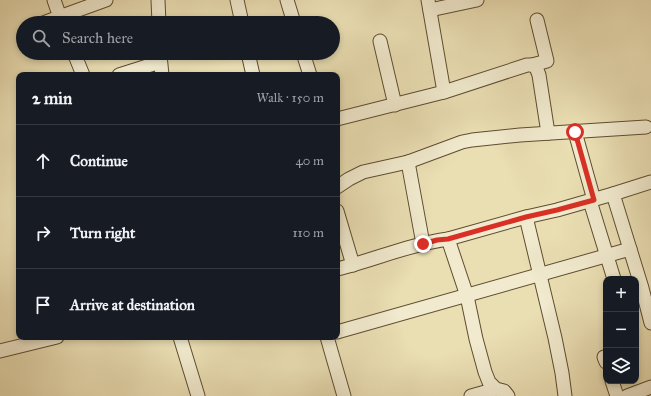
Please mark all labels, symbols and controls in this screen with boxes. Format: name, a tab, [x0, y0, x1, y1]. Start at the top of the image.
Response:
search box	[16, 16, 340, 60]
icon: search	[30, 27, 52, 49]
text: Search here	[62, 29, 133, 47]
text: 2 min	[32, 88, 72, 109]
text: Walk · 150 m	[256, 90, 324, 106]
route start	[566, 123, 584, 141]
icon: ahead	[32, 150, 54, 172]
text: Continue	[70, 152, 128, 170]
text: 40 m	[295, 153, 324, 169]
icon: right	[32, 222, 54, 244]
text: Turn right	[70, 224, 135, 242]
text: 110 m	[292, 225, 324, 241]
route end	[414, 235, 432, 253]
map controls	[603, 276, 639, 384]
button: +	[603, 276, 639, 312]
icon: arrive	[32, 294, 54, 316]
text: Arrive at destination	[70, 296, 195, 314]
button: −	[603, 312, 639, 348]
button: layers	[603, 348, 639, 384]

